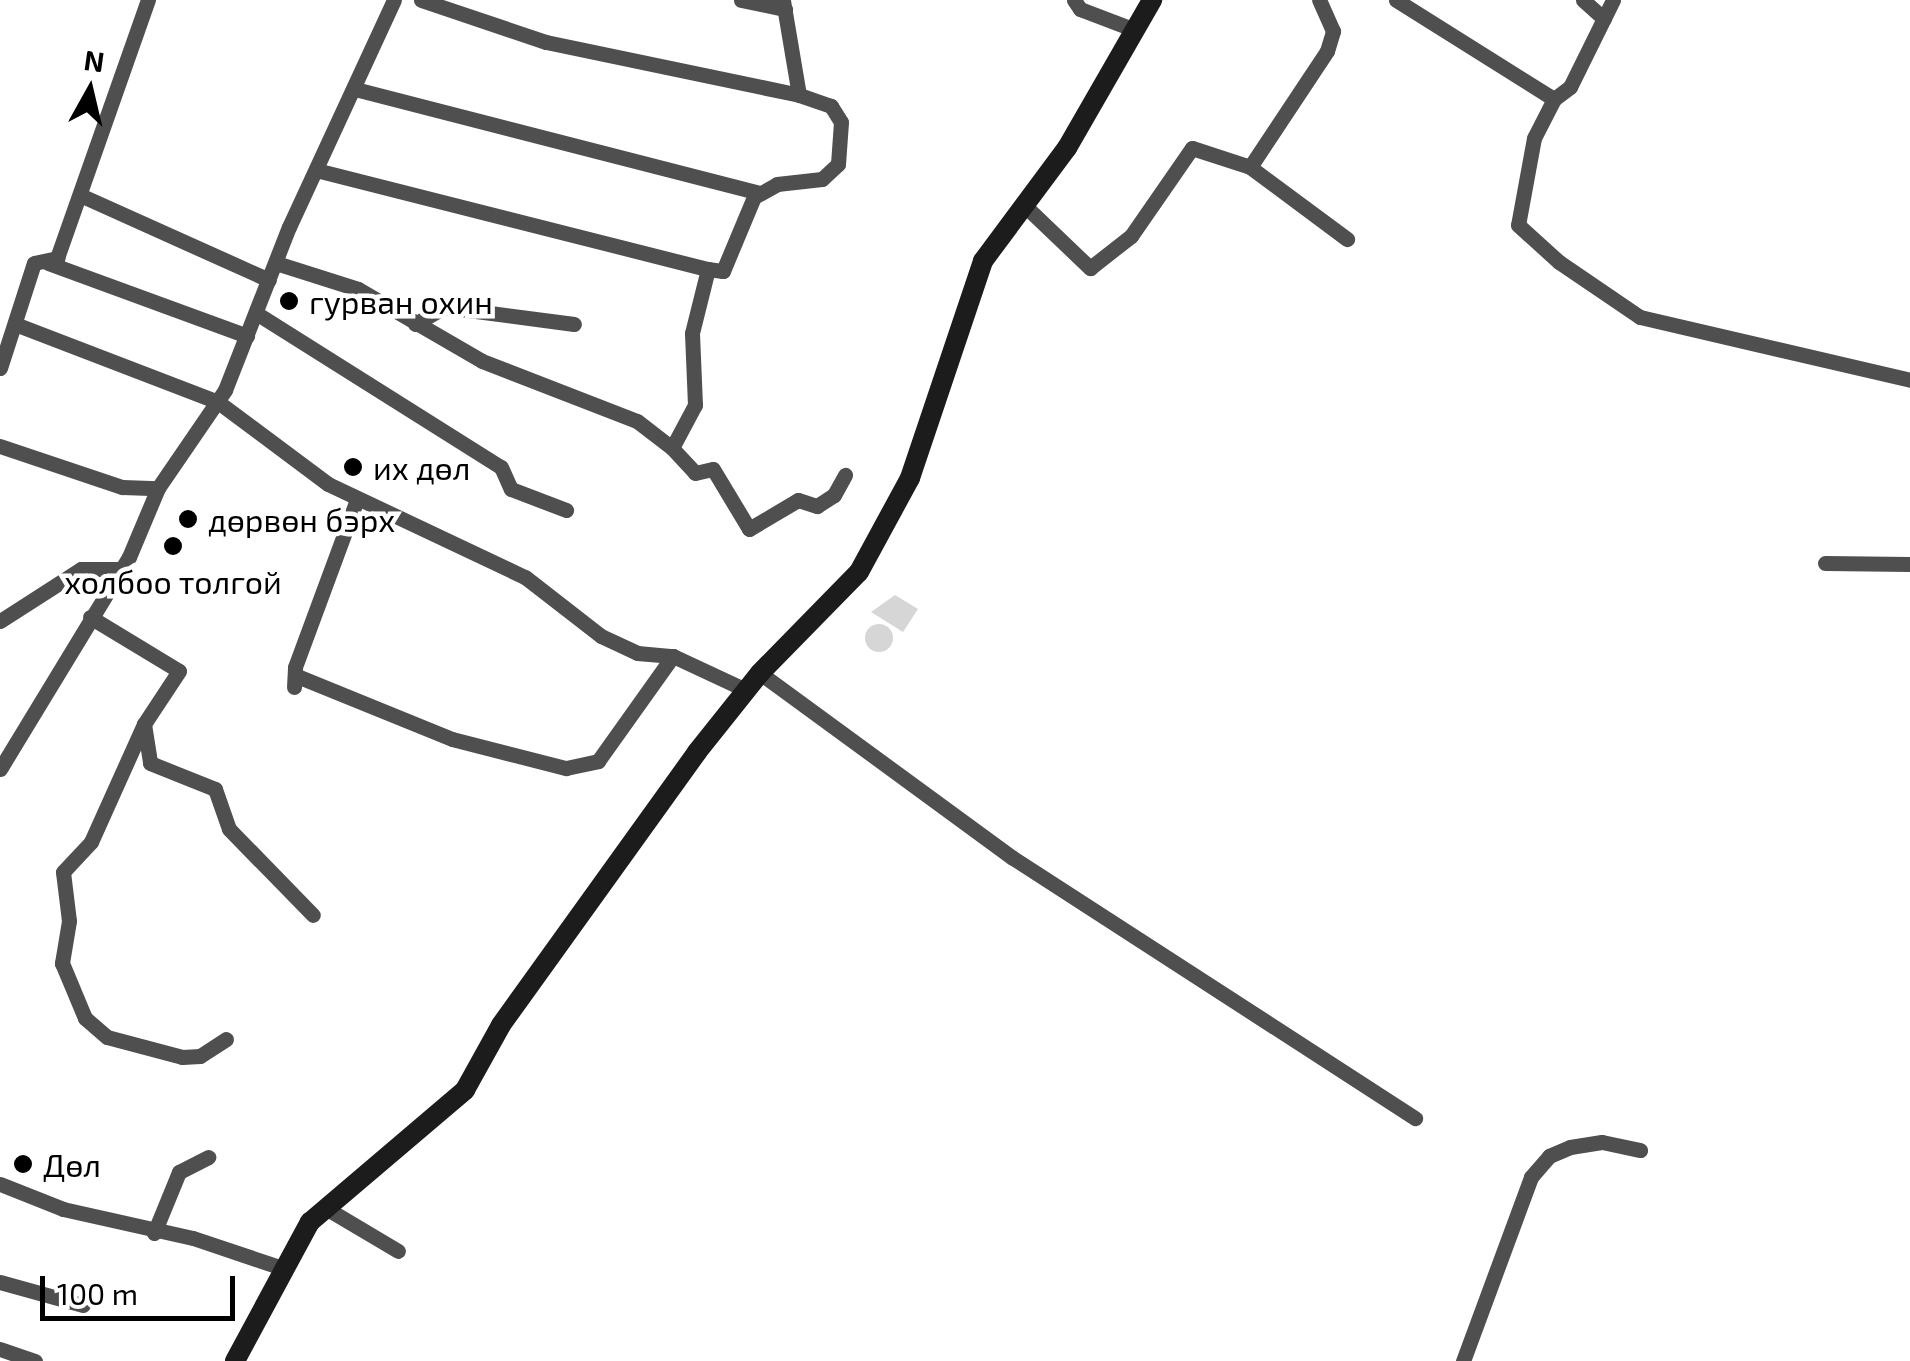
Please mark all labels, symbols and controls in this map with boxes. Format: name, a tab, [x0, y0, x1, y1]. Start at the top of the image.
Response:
north arrow	[40, 40, 140, 140]
text: N	[82, 42, 107, 79]
place label: гурван охин	[309, 282, 493, 320]
marker: гурван охин	[278, 290, 300, 312]
place label: их дөл	[373, 448, 470, 486]
marker: их дөл	[342, 456, 364, 478]
place label: дөрвөн бэрх	[208, 500, 395, 538]
marker: дөрвөн бэрх	[177, 508, 199, 530]
marker: холбоо толгой	[162, 535, 184, 557]
place label: холбоо толгой	[64, 562, 282, 600]
place label: Дөл	[43, 1145, 101, 1183]
marker: Дөл	[12, 1153, 34, 1175]
scale bar	[45, 1256, 240, 1318]
text: 100 m	[57, 1275, 138, 1311]

